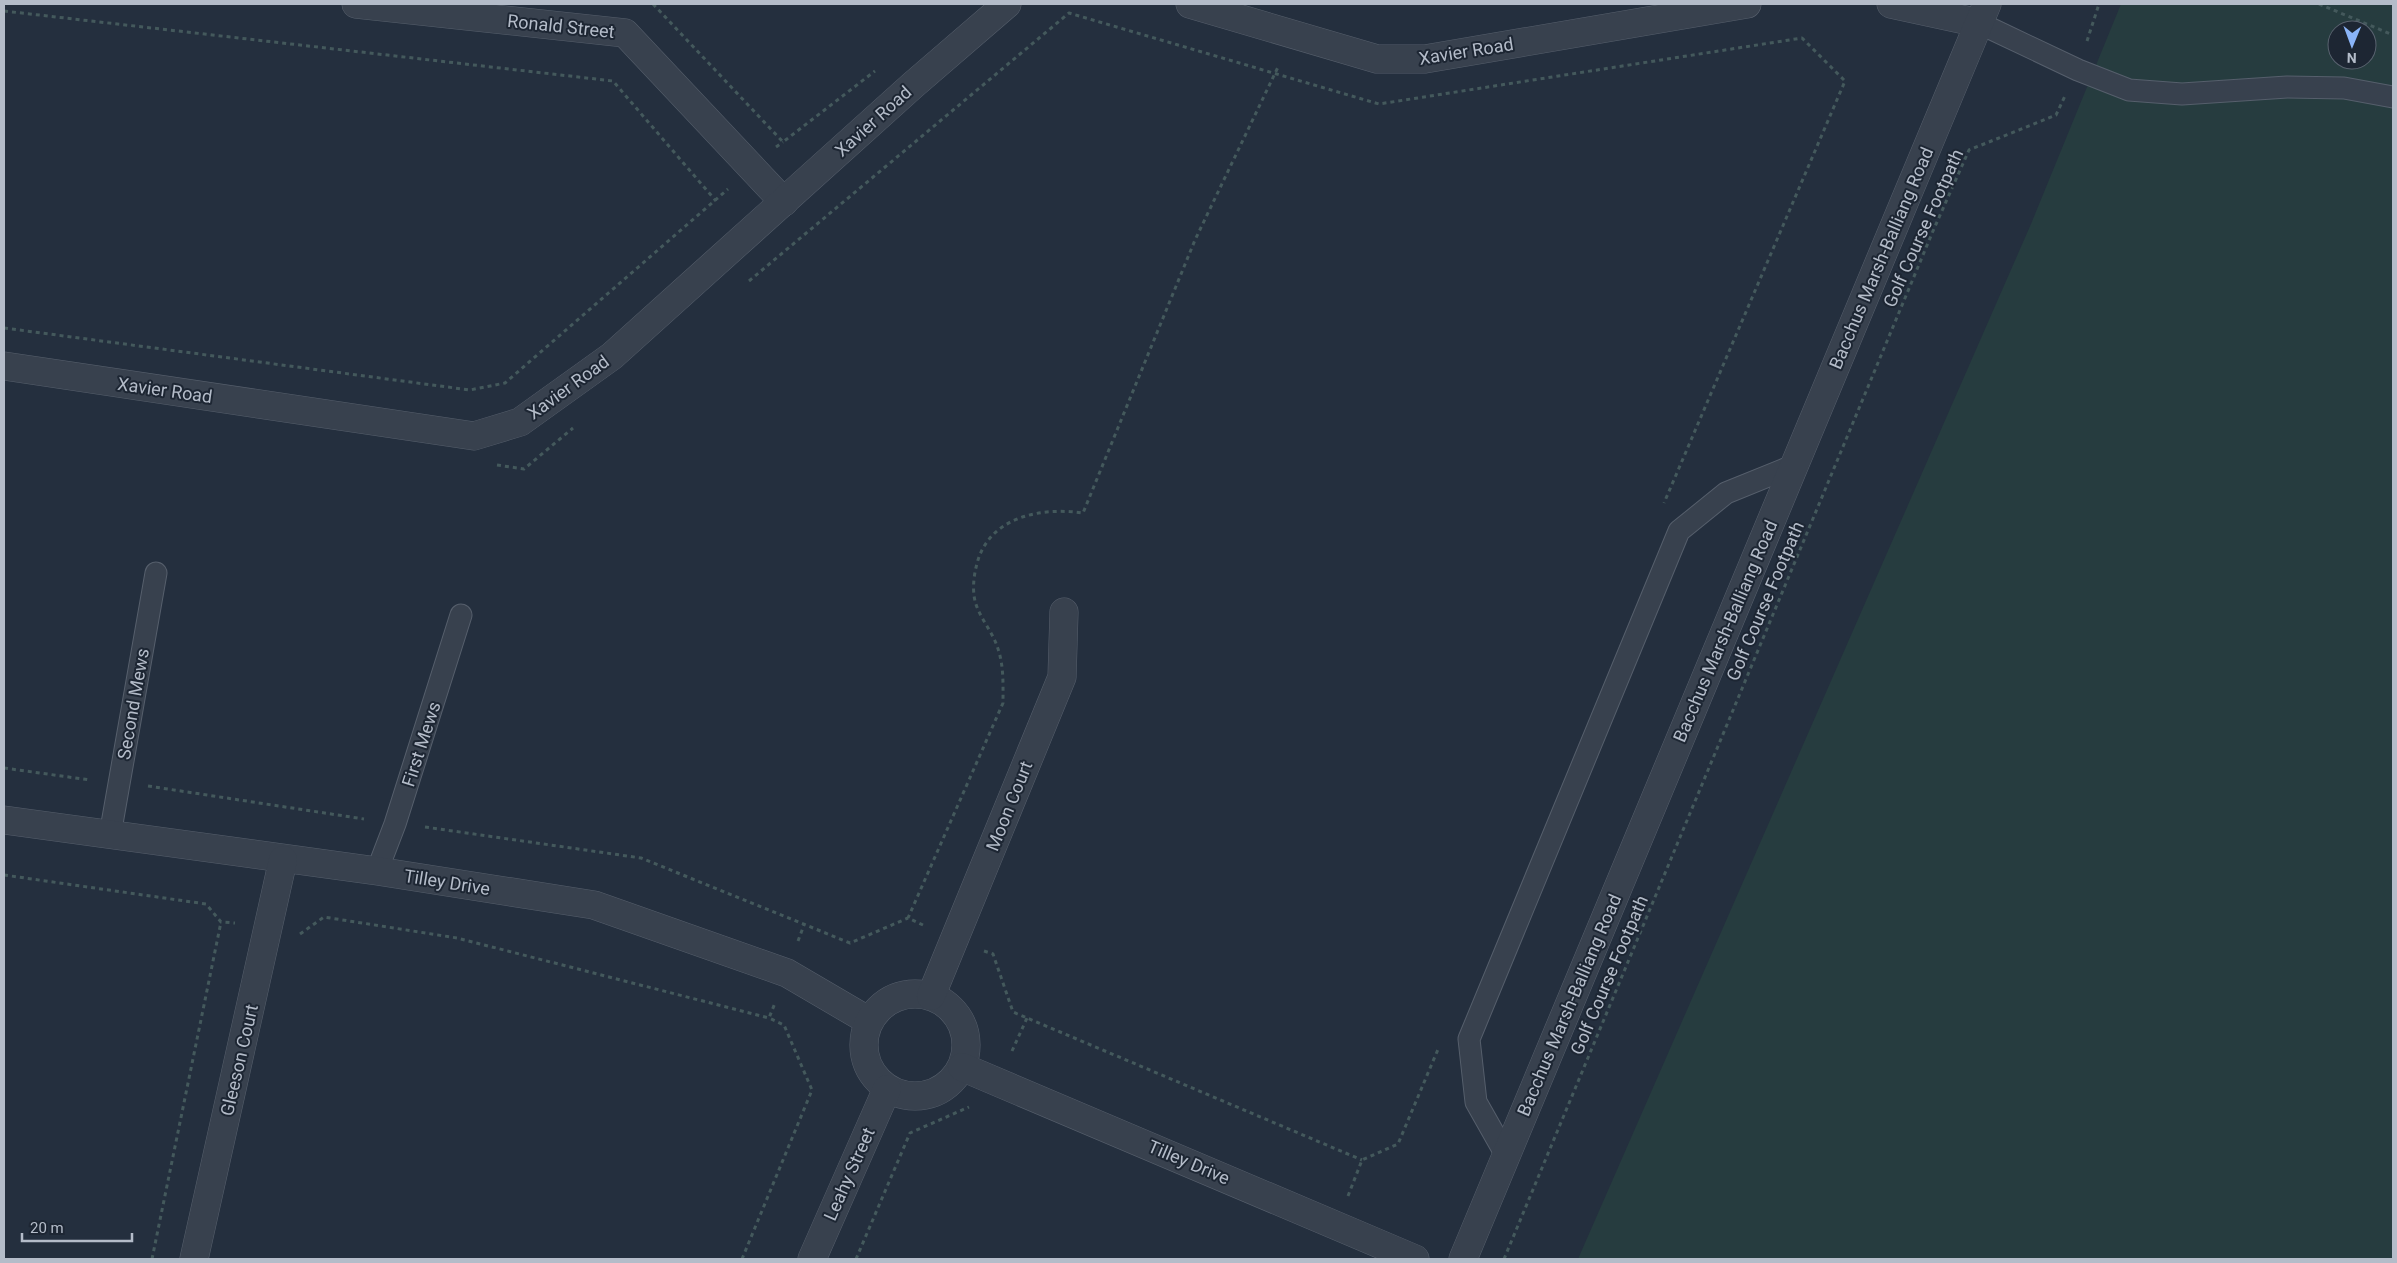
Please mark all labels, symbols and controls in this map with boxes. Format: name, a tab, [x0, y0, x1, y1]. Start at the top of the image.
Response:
street label: Ronald Street	[506, 10, 616, 42]
north arrow	[2327, 20, 2377, 70]
street label: Xavier Road	[1417, 33, 1515, 69]
text: N	[2347, 50, 2357, 66]
street label: Xavier Road	[831, 81, 915, 161]
street label: Bacchus Marsh-Balliang Road	[1825, 144, 1937, 372]
street label: Golf Course Footpath	[1879, 146, 1967, 310]
street label: Xavier Road	[523, 350, 613, 424]
street label: Xavier Road	[116, 373, 214, 407]
street label: Bacchus Marsh-Balliang Road	[1669, 517, 1781, 745]
street label: Golf Course Footpath	[1722, 518, 1808, 684]
street label: Second Mews	[113, 647, 153, 761]
street label: First Mews	[397, 699, 445, 789]
street label: Moon Court	[981, 758, 1037, 854]
street label: Tilley Drive	[403, 865, 491, 899]
street label: Bacchus Marsh-Balliang Road	[1513, 891, 1625, 1119]
street label: Golf Course Footpath	[1566, 892, 1652, 1058]
street label: Gleeson Court	[216, 1002, 262, 1118]
street label: Leahy Street	[819, 1124, 879, 1224]
street label: Tilley Drive	[1145, 1135, 1233, 1189]
scale bar	[22, 1210, 132, 1242]
text: 20 m	[30, 1219, 64, 1237]

